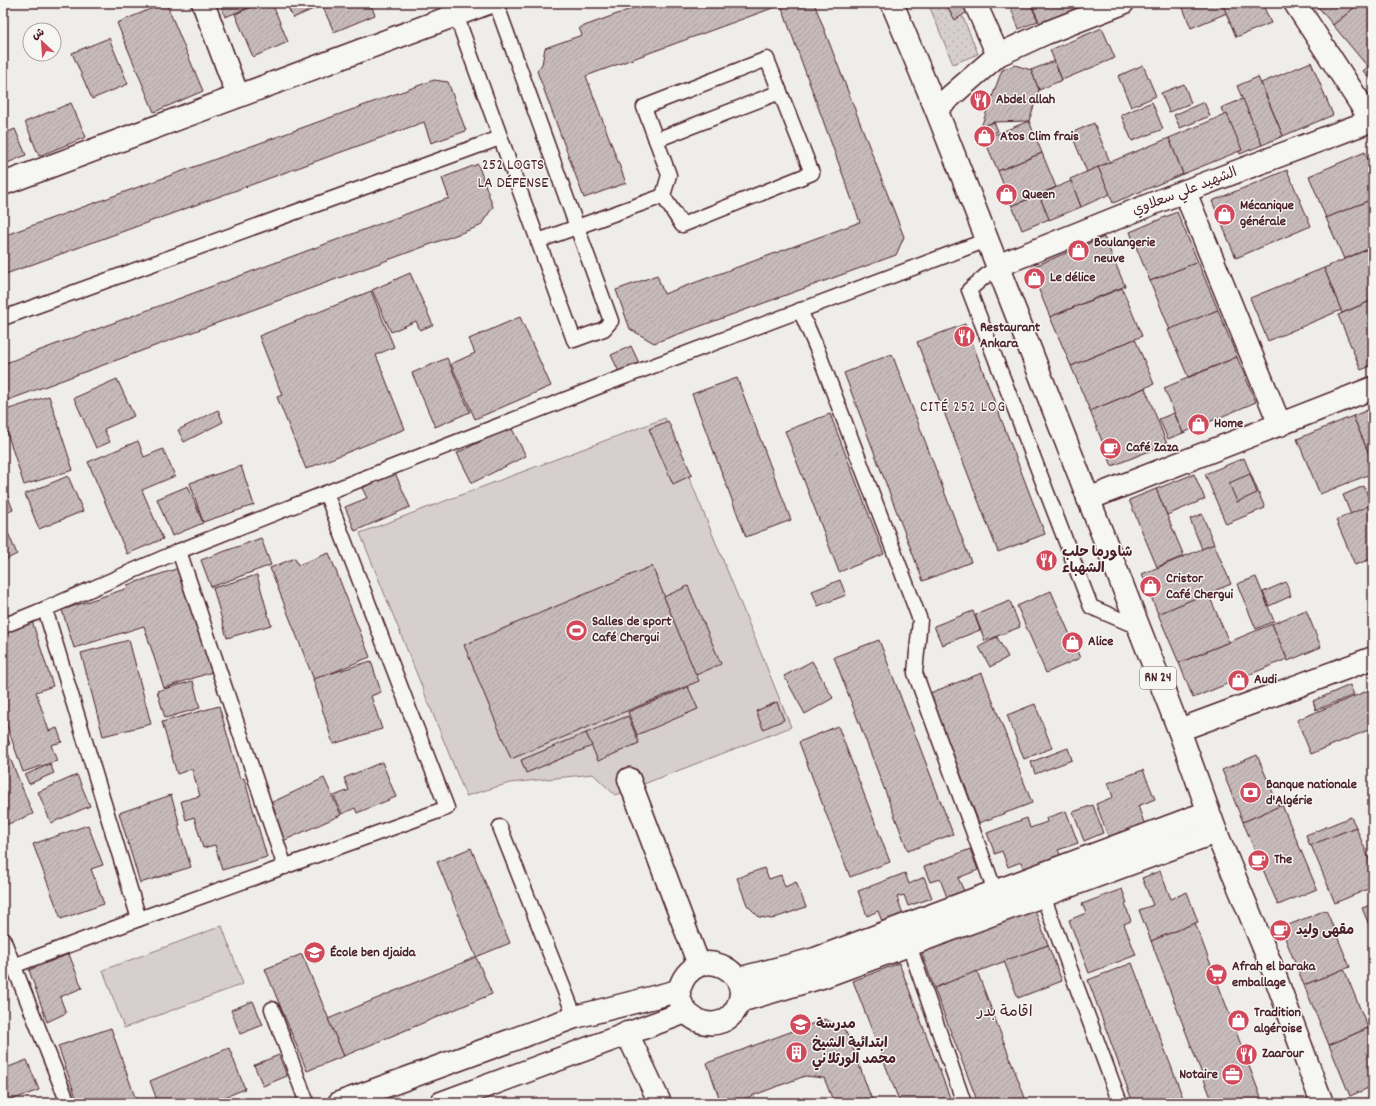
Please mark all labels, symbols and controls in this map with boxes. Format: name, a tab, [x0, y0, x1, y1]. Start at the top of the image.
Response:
north arrow	[22, 22, 62, 62]
text: ش	[30, 25, 47, 45]
restaurant icon: Abdel allah	[968, 87, 994, 113]
place label: Abdel allah	[996, 90, 1056, 110]
shop icon: Atos Clim frais	[972, 124, 998, 150]
place label: Atos Clim frais	[1000, 127, 1079, 147]
district label: 252 LOGTS LA DÉFENSE	[477, 154, 549, 195]
street label: الشهيد علي سعلاوي	[1130, 163, 1241, 222]
shop icon: Queen	[993, 182, 1019, 208]
place label: Queen	[1022, 185, 1056, 205]
place label: Mécanique générale	[1240, 196, 1294, 232]
shop icon: Mécanique générale	[1211, 201, 1237, 227]
place label: Boulangerie neuve	[1094, 233, 1155, 269]
shop icon: Boulangerie neuve	[1066, 238, 1092, 264]
shop icon: Le délice	[1021, 265, 1047, 291]
place label: Le délice	[1050, 268, 1095, 288]
place label: Restaurant Ankara	[980, 318, 1041, 354]
restaurant icon: Restaurant Ankara	[952, 323, 978, 349]
district label: CITÉ 252 LOG	[920, 397, 1006, 419]
shop icon: Home	[1186, 411, 1212, 437]
place label: Home	[1214, 414, 1243, 434]
cafe icon: Café Zaza	[1097, 435, 1123, 461]
place label: Café Zaza	[1126, 438, 1180, 458]
place label: شاورما حلب الشهباء	[1062, 543, 1132, 579]
restaurant icon: شاورما حلب الشهباء	[1033, 548, 1059, 574]
place label: Cristor Café Chergui	[1166, 569, 1233, 605]
shop icon: Cristor Café Chergui	[1138, 574, 1164, 600]
place label: Salles de sport Café Chergui	[592, 612, 672, 648]
sports icon: Salles de sport Café Chergui	[563, 617, 589, 643]
shop icon: Alice	[1060, 629, 1086, 655]
place label: Alice	[1088, 632, 1113, 652]
road number: RN 24	[1140, 667, 1176, 689]
shop icon: Audi	[1225, 667, 1251, 693]
place label: Audi	[1254, 670, 1277, 690]
place label: Banque nationale d'Algérie	[1266, 775, 1357, 811]
bank icon: Banque nationale d'Algérie	[1237, 780, 1263, 806]
cafe icon: The	[1246, 847, 1272, 873]
place label: The	[1274, 850, 1292, 870]
cafe icon: مقهى وليد	[1268, 918, 1294, 944]
place label: مقهى وليد	[1296, 921, 1354, 941]
school or university icon: École ben djaida	[301, 940, 327, 966]
place label: École ben djaida	[330, 943, 417, 963]
place label: Afrah el baraka emballage	[1232, 957, 1317, 993]
supermarket icon: Afrah el baraka emballage	[1204, 962, 1230, 988]
district label: اقامة بدر	[975, 1001, 1033, 1024]
place label: Tradition algéroise	[1254, 1003, 1302, 1039]
shop icon: Tradition algéroise	[1225, 1008, 1251, 1034]
school or university icon: مدرسة	[788, 1012, 814, 1038]
place label: مدرسة	[816, 1015, 856, 1035]
place label: ابتدائية الشيخ محمد الورثلاني	[812, 1034, 896, 1071]
building icon: ابتدائية الشيخ محمد الورثلاني	[783, 1039, 809, 1065]
restaurant icon: Zaarour	[1233, 1041, 1259, 1067]
place label: Zaarour	[1262, 1044, 1305, 1064]
office icon: Notaire	[1220, 1062, 1246, 1088]
place label: Notaire	[1179, 1065, 1218, 1085]

